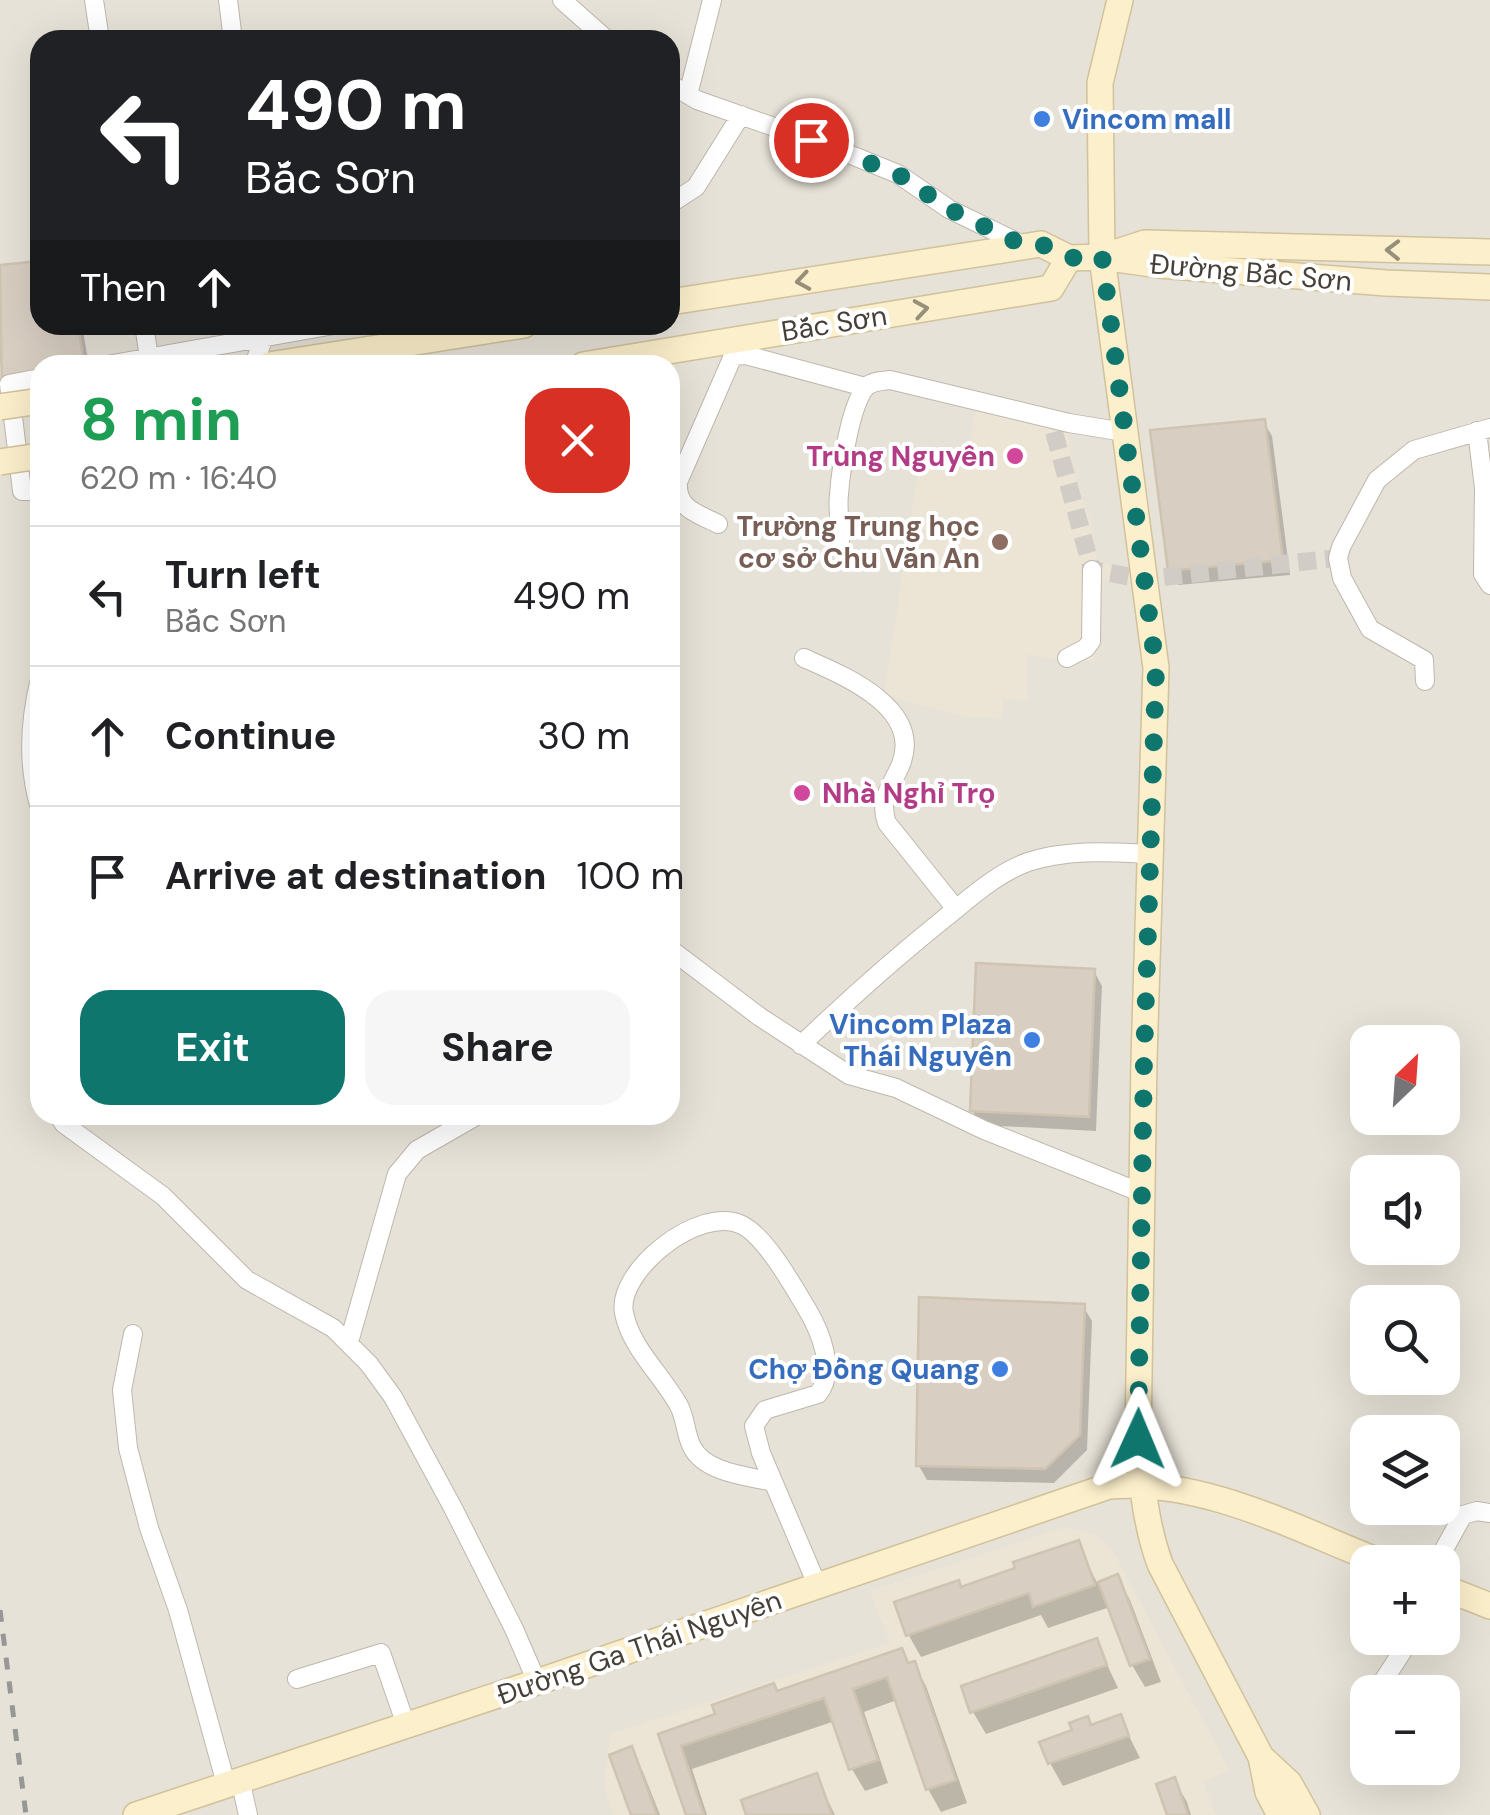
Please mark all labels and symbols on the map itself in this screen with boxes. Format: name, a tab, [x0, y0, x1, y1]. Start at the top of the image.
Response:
pin	[769, 98, 854, 183]
place label: Vincom mall	[1062, 101, 1231, 138]
marker: Vincom mall	[1031, 108, 1053, 130]
one-way arrow	[1384, 239, 1400, 260]
street label: Đường Bắc Sơn	[1149, 245, 1353, 300]
one-way arrow	[795, 270, 811, 291]
street label: Bắc Sơn	[779, 297, 889, 350]
one-way arrow	[913, 299, 929, 320]
place label: Trùng Nguyên	[806, 438, 995, 475]
marker: Trùng Nguyên	[1004, 445, 1026, 467]
place label: Trường Trung học cơ sở Chu Văn An	[736, 508, 980, 577]
marker: Trường Trung học cơ sở Chu Văn An	[989, 531, 1011, 553]
place label: Nhà Nghỉ Trọ	[822, 775, 995, 812]
marker: Nhà Nghỉ Trọ	[791, 782, 813, 804]
place label: Vincom Plaza Thái Nguyên	[829, 1006, 1012, 1075]
north arrow	[1350, 1025, 1460, 1135]
marker: Vincom Plaza Thái Nguyên	[1021, 1029, 1043, 1051]
place label: Chợ Đồng Quang	[748, 1351, 980, 1388]
marker: Chợ Đồng Quang	[989, 1358, 1011, 1380]
position arrow	[1086, 1387, 1190, 1491]
street label: Đường Ga Thái Nguyên	[492, 1581, 786, 1714]

